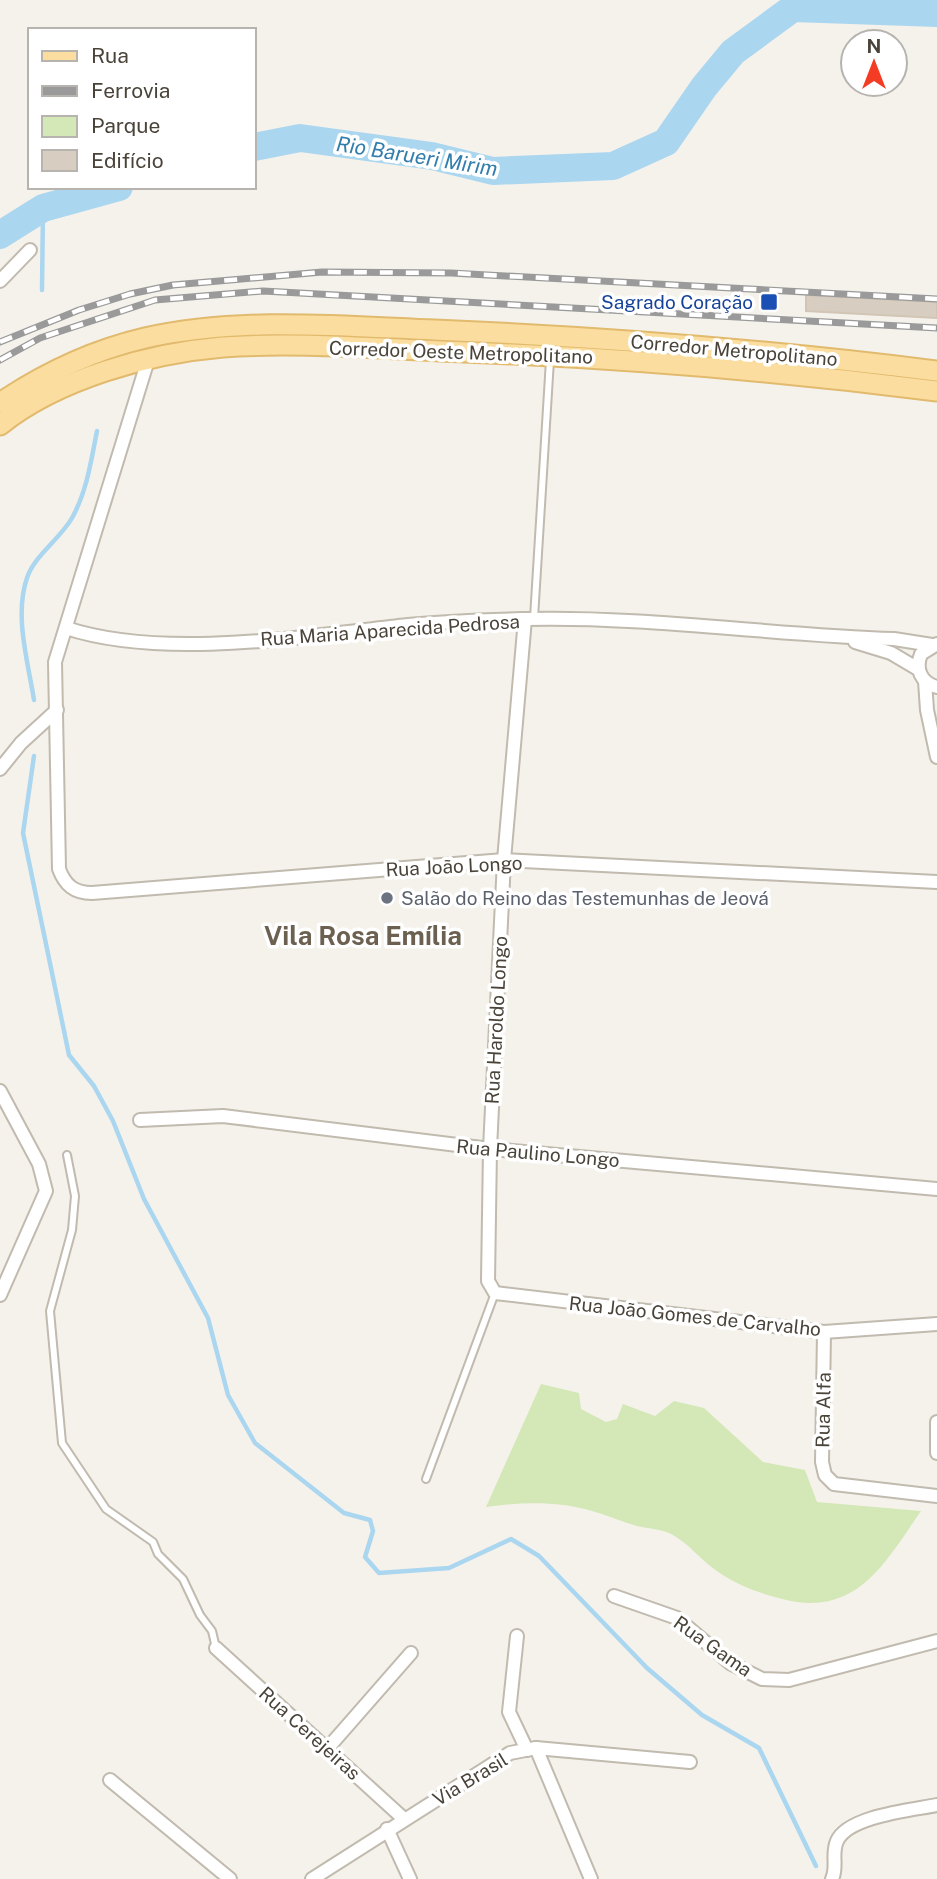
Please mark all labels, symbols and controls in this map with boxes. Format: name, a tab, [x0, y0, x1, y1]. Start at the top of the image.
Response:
legend	[28, 28, 256, 189]
north arrow	[839, 28, 909, 98]
text: N	[867, 35, 881, 57]
text: Rua	[91, 43, 129, 68]
text: Ferrovia	[91, 78, 170, 103]
text: Parque	[91, 113, 160, 138]
water label: Rio Barueri Mirim	[335, 131, 499, 181]
text: Edifício	[91, 148, 164, 173]
place label: Sagrado Coração	[601, 291, 753, 313]
marker: Sagrado Coração	[759, 292, 779, 312]
street label: Corredor Metropolitano	[630, 330, 838, 370]
street label: Corredor Oeste Metropolitano	[329, 336, 593, 368]
street label: Rua Maria Aparecida Pedrosa	[259, 610, 521, 650]
street label: Rua João Longo	[385, 851, 523, 881]
place label: Salão do Reino das Testemunhas de Jeová	[401, 887, 769, 909]
marker: Salão do Reino das Testemunhas de Jeová	[379, 890, 395, 906]
district label: Vila Rosa Emília	[264, 920, 462, 951]
street label: Rua Haroldo Longo	[481, 935, 511, 1105]
street label: Rua Paulino Longo	[456, 1135, 620, 1171]
street label: Rua João Gomes de Carvalho	[568, 1292, 822, 1340]
street label: Rua Alfa	[811, 1372, 835, 1448]
street label: Rua Gama	[670, 1611, 756, 1681]
street label: Rua Cerejeiras	[255, 1682, 365, 1784]
street label: Via Brasil	[429, 1748, 511, 1810]

